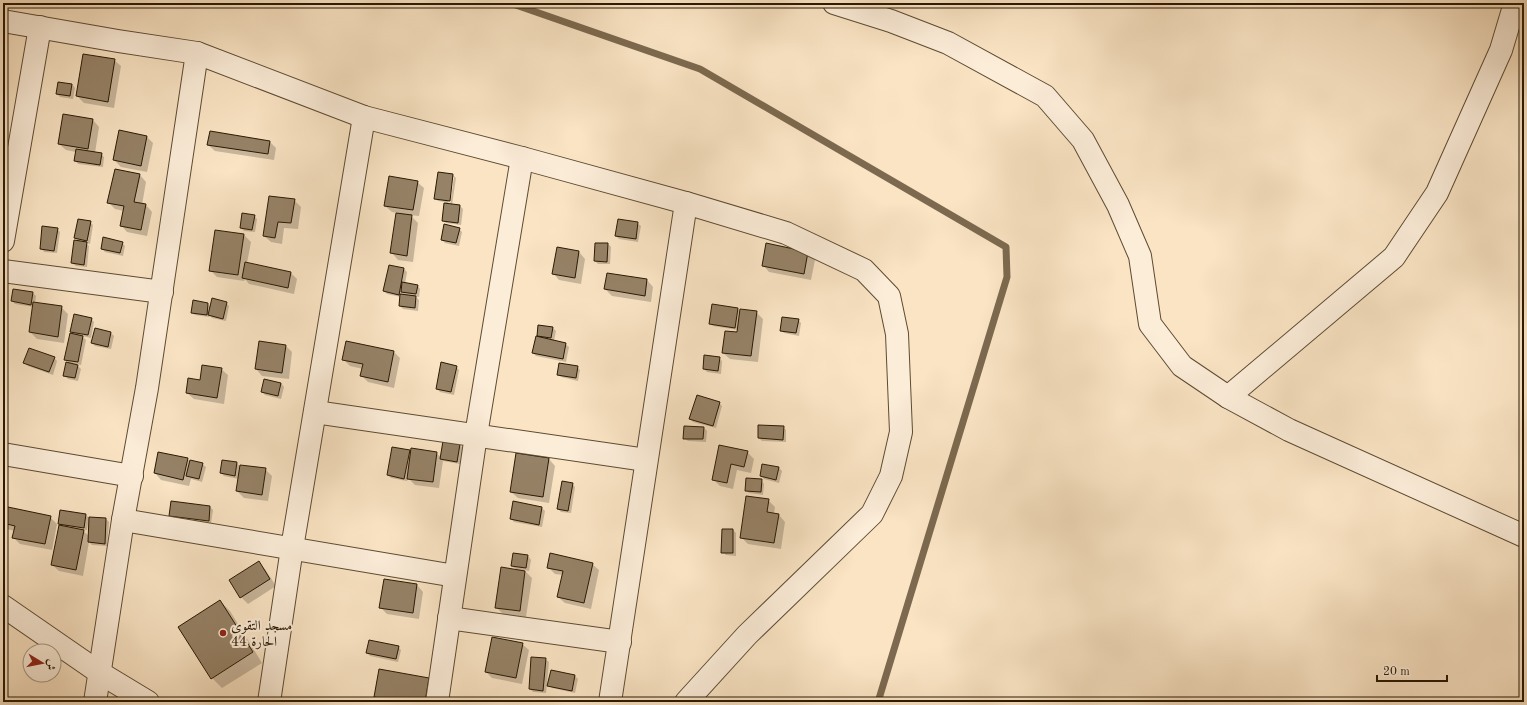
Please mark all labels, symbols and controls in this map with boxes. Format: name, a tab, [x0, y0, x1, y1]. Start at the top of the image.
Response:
place label: مسجد التقوي الحارة 44	[231, 619, 292, 650]
marker: مسجد التقوي الحارة 44	[218, 628, 228, 638]
north arrow	[22, 643, 62, 683]
scale bar	[1377, 657, 1447, 683]
text: ش	[44, 658, 57, 671]
text: 20 m	[1383, 666, 1410, 678]

